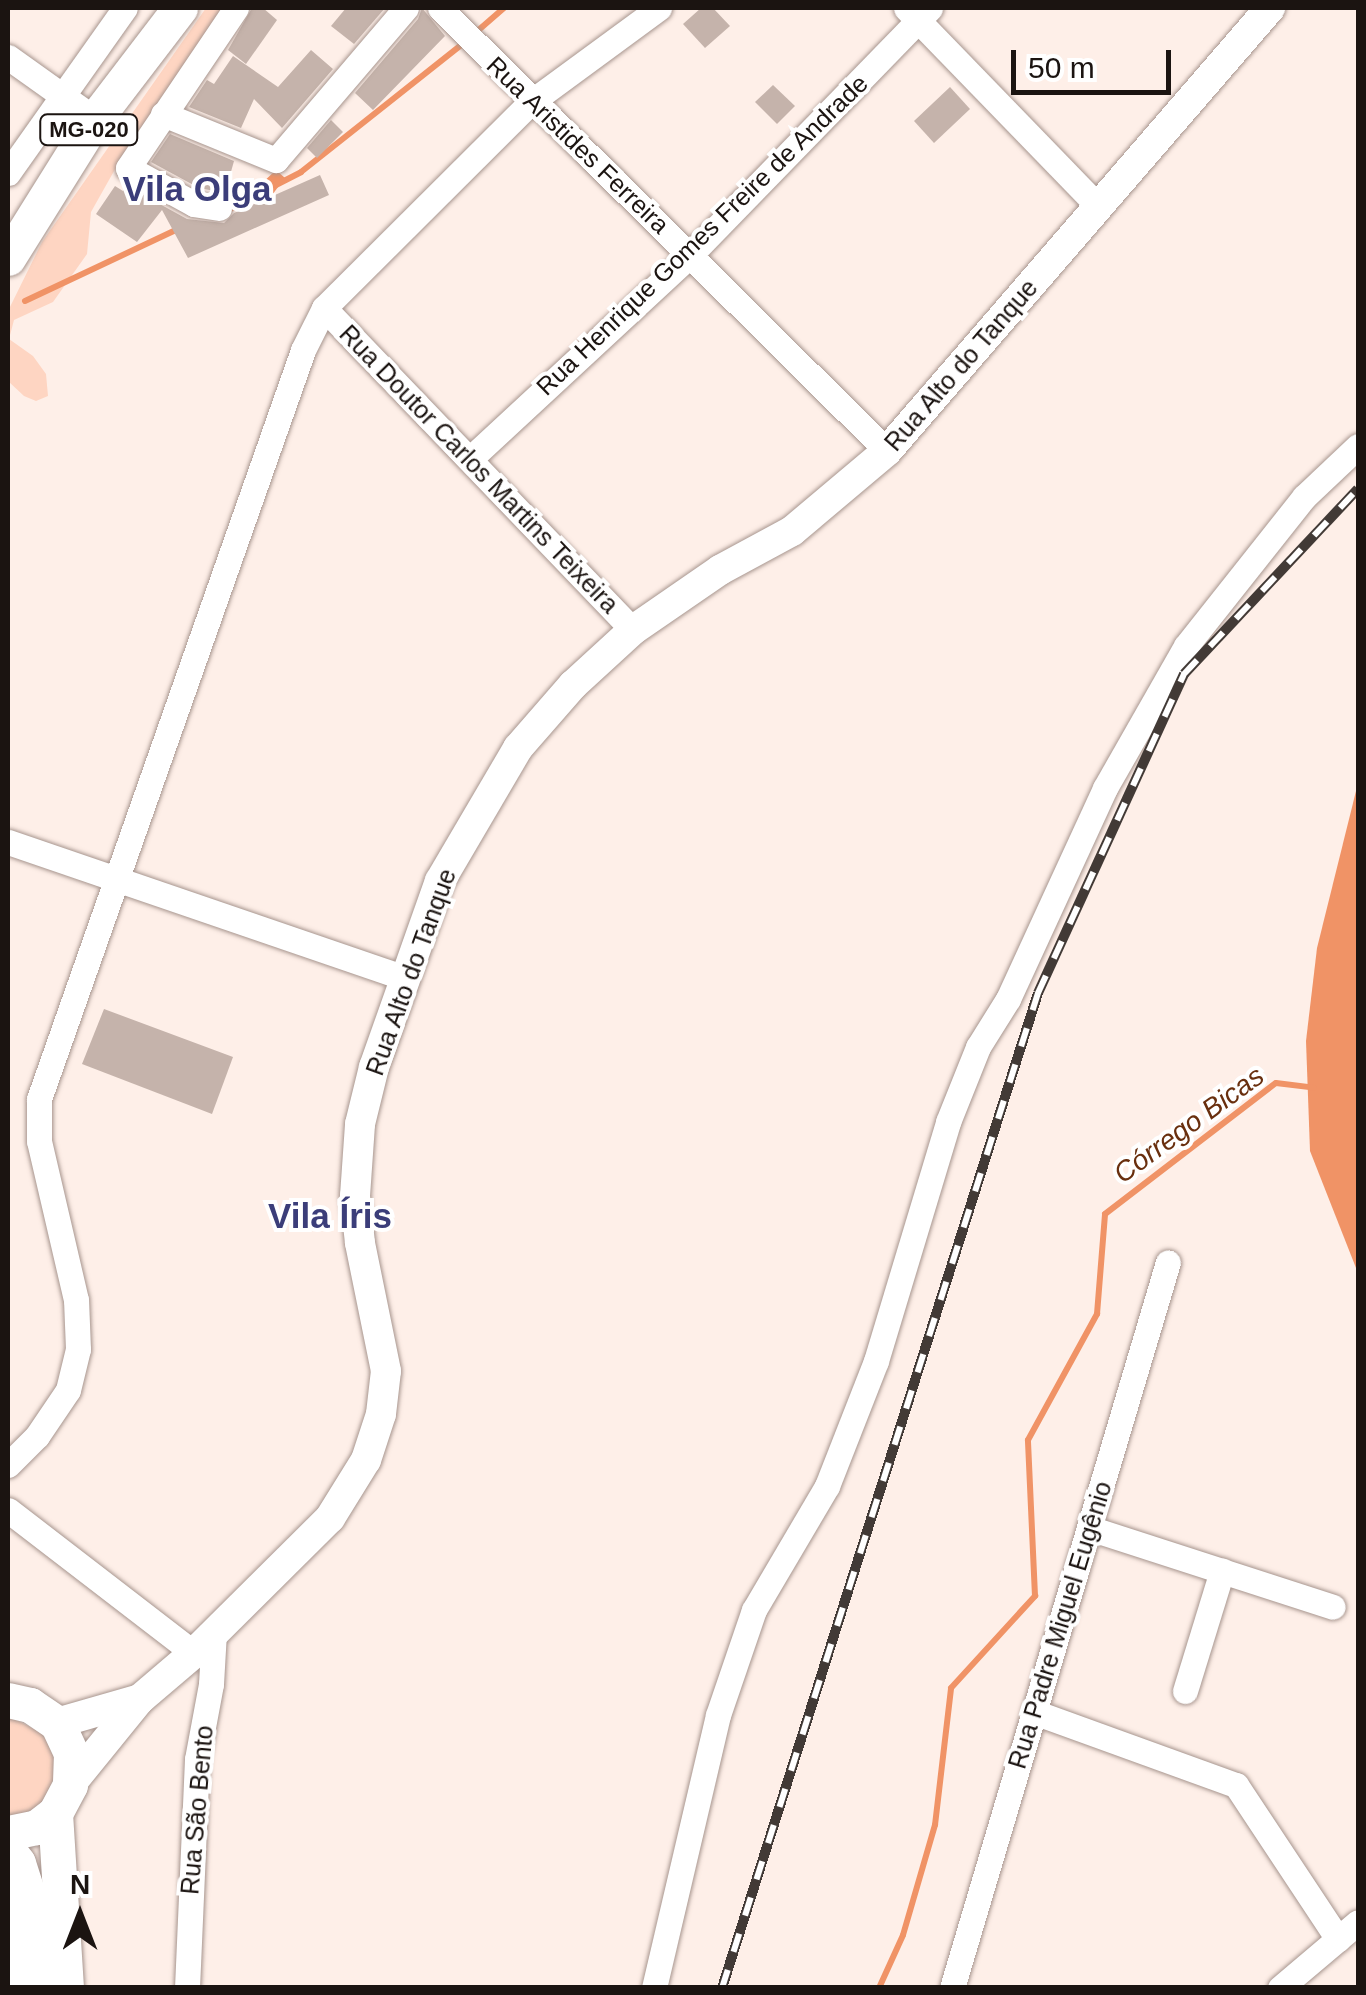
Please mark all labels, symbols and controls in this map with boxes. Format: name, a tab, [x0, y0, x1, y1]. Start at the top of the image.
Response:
scale bar	[1016, 30, 1176, 92]
street label: Rua Aristides Ferreira	[480, 50, 676, 240]
text: 50 m	[1028, 51, 1095, 84]
street label: Rua Henrique Gomes Freire de Andrade	[530, 68, 874, 402]
road number: MG-020	[39, 113, 139, 147]
district label: Vila Olga	[122, 168, 272, 210]
street label: Rua Alto do Tanque	[878, 272, 1044, 458]
street label: Rua Doutor Carlos Martins Teixeira	[333, 319, 625, 619]
street label: Rua Alto do Tanque	[359, 864, 463, 1080]
water label: Córrego Bicas	[1107, 1059, 1271, 1191]
district label: Vila Íris	[268, 1195, 392, 1237]
street label: Rua Padre Miguel Eugênio	[1002, 1478, 1118, 1772]
street label: Rua São Bento	[175, 1724, 219, 1896]
north arrow	[30, 1865, 130, 1965]
text: N	[70, 1869, 90, 1900]

